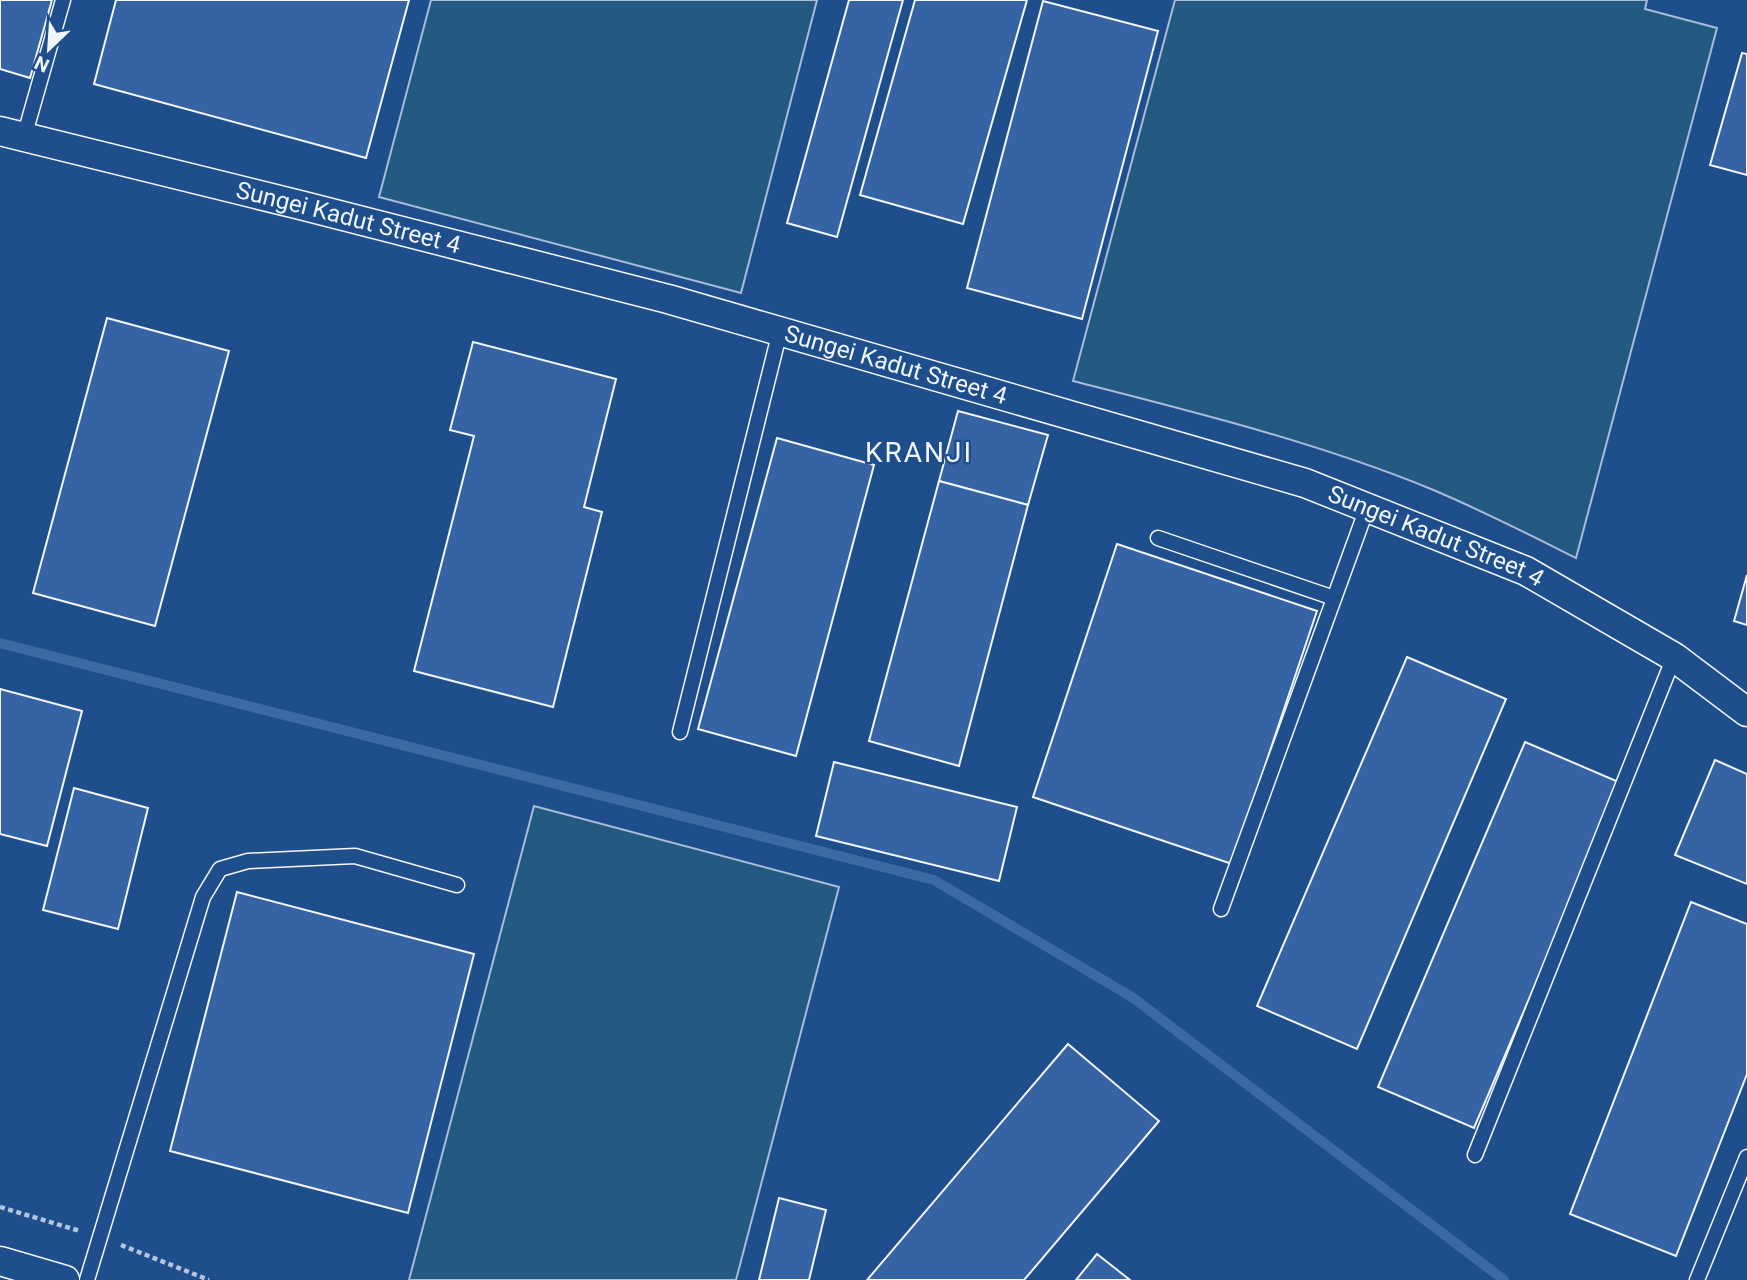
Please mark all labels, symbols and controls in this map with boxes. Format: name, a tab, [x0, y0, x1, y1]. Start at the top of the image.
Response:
north arrow	[14, 14, 84, 84]
text: N	[31, 51, 53, 77]
street label: Sungei Kadut Street 4	[233, 176, 463, 259]
street label: Sungei Kadut Street 4	[781, 319, 1010, 410]
district label: KRANJI	[865, 436, 973, 469]
street label: Sungei Kadut Street 4	[1324, 480, 1549, 592]

